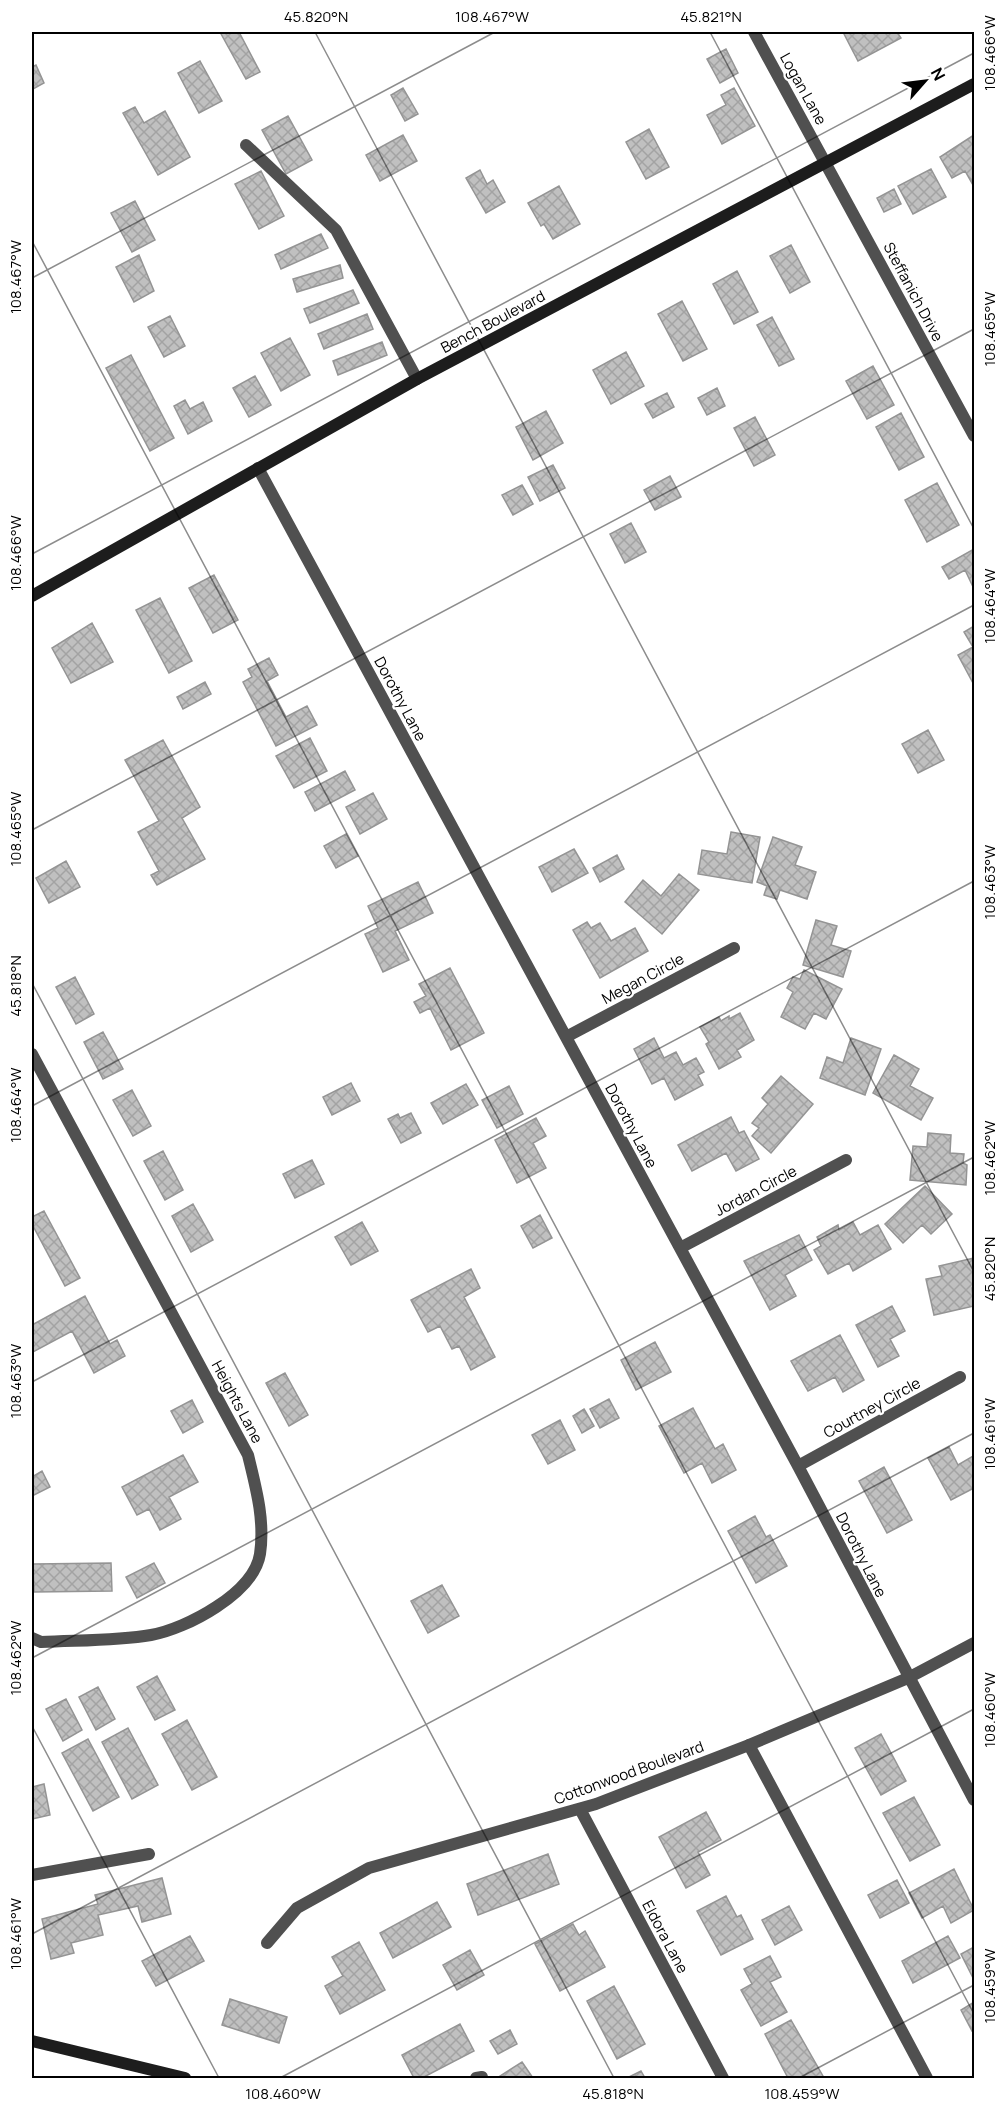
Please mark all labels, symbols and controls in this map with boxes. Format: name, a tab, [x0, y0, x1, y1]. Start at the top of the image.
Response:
text: 45.820°N	[284, 6, 348, 27]
text: 108.467°W	[455, 6, 529, 27]
text: 45.821°N	[680, 6, 742, 27]
text: 108.466°W	[979, 15, 1000, 91]
street label: Logan Lane	[775, 49, 832, 129]
north arrow	[895, 51, 955, 111]
text: N	[926, 64, 951, 84]
street label: Steffanich Drive	[878, 239, 949, 345]
text: 108.467°W	[5, 240, 26, 314]
street label: Bench Boulevard	[437, 285, 549, 358]
text: 108.465°W	[979, 291, 1000, 367]
text: 108.466°W	[5, 515, 26, 591]
text: 108.464°W	[979, 568, 1000, 644]
street label: Dorothy Lane	[369, 653, 432, 745]
text: 108.465°W	[5, 791, 26, 867]
text: 108.463°W	[979, 845, 1000, 919]
street label: Megan Circle	[598, 948, 688, 1009]
text: 45.818°N	[5, 955, 26, 1017]
text: 108.464°W	[5, 1067, 26, 1143]
street label: Dorothy Lane	[600, 1080, 663, 1172]
text: 108.462°W	[979, 1121, 1000, 1196]
street label: Jordan Circle	[711, 1160, 801, 1221]
text: 45.820°N	[979, 1237, 1000, 1301]
text: 108.463°W	[5, 1344, 26, 1418]
street label: Heights Lane	[207, 1357, 268, 1447]
street label: Courtney Circle	[819, 1372, 924, 1443]
text: 108.461°W	[979, 1398, 1000, 1470]
street label: Dorothy Lane	[831, 1509, 892, 1601]
text: 108.462°W	[5, 1621, 26, 1696]
text: 108.460°W	[979, 1672, 1000, 1748]
street label: Cottonwood Boulevard	[551, 1736, 707, 1809]
street label: Eldora Lane	[637, 1897, 694, 1977]
text: 108.461°W	[5, 1898, 26, 1970]
text: 108.459°W	[979, 1948, 1000, 2024]
text: 108.460°W	[245, 2083, 321, 2104]
text: 45.818°N	[582, 2083, 644, 2104]
text: 108.459°W	[764, 2083, 840, 2104]

